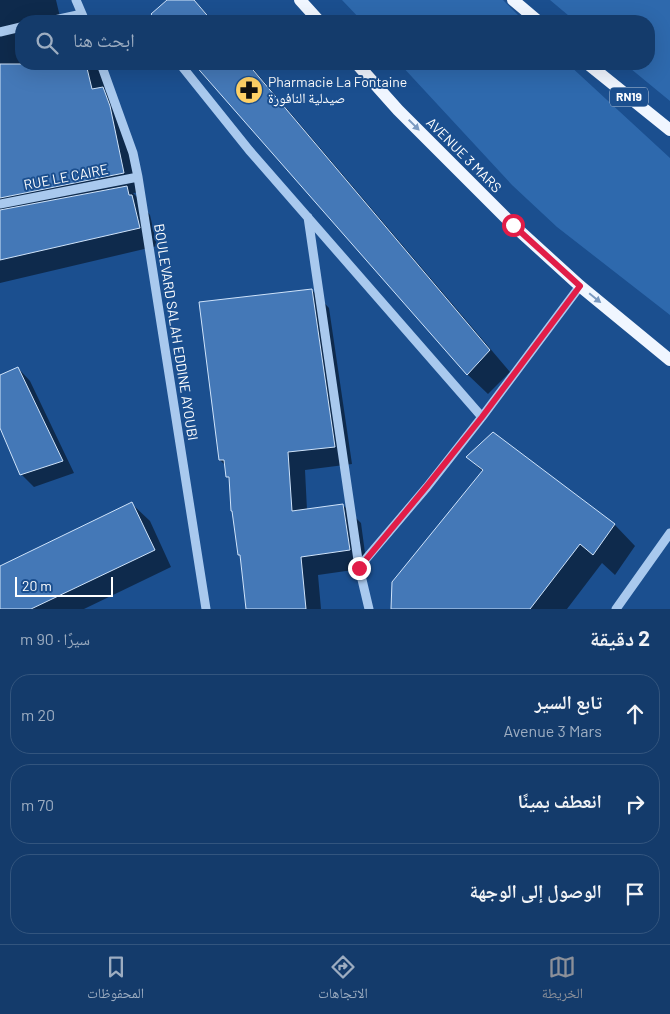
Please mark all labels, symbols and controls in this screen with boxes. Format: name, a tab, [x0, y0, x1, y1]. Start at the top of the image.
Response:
search box	[15, 15, 655, 70]
text: ابحث هنا	[73, 28, 135, 51]
icon: search	[33, 29, 61, 57]
place label: Pharmacie La Fontaine صيدلية النافورة	[268, 73, 407, 107]
pharmacy icon: Pharmacie La Fontaine صيدلية النافورة	[234, 75, 264, 105]
road number: RN19	[610, 88, 648, 106]
street label: AVENUE 3 MARS	[423, 113, 506, 196]
one-way arrow	[407, 119, 419, 131]
street label: RUE LE CAIRE	[22, 160, 110, 193]
route start	[502, 214, 525, 237]
street label: BOULEVARD SALAH EDDINE AYOUBI	[151, 222, 202, 442]
one-way arrow	[588, 292, 601, 303]
route end	[348, 557, 371, 580]
scale bar	[15, 574, 112, 597]
text: 20 m	[22, 577, 52, 594]
text: 2 دقيقة	[590, 625, 650, 650]
text: سيرًا · 90 m	[20, 629, 90, 648]
text: تابع السير	[535, 690, 602, 713]
icon: ahead	[621, 700, 649, 728]
text: 20 m	[21, 705, 55, 724]
text: Avenue 3 Mars	[503, 721, 602, 740]
text: انعطف يمينًا	[518, 789, 602, 812]
icon: right	[621, 790, 649, 818]
text: 70 m	[21, 795, 54, 814]
text: الوصول إلى الوجهة	[469, 879, 602, 902]
icon: arrive	[621, 880, 649, 908]
tab: المحفوظات	[87, 953, 144, 1007]
tab: الاتجاهات	[318, 953, 368, 1007]
tab: الخريطة	[542, 953, 583, 1007]

